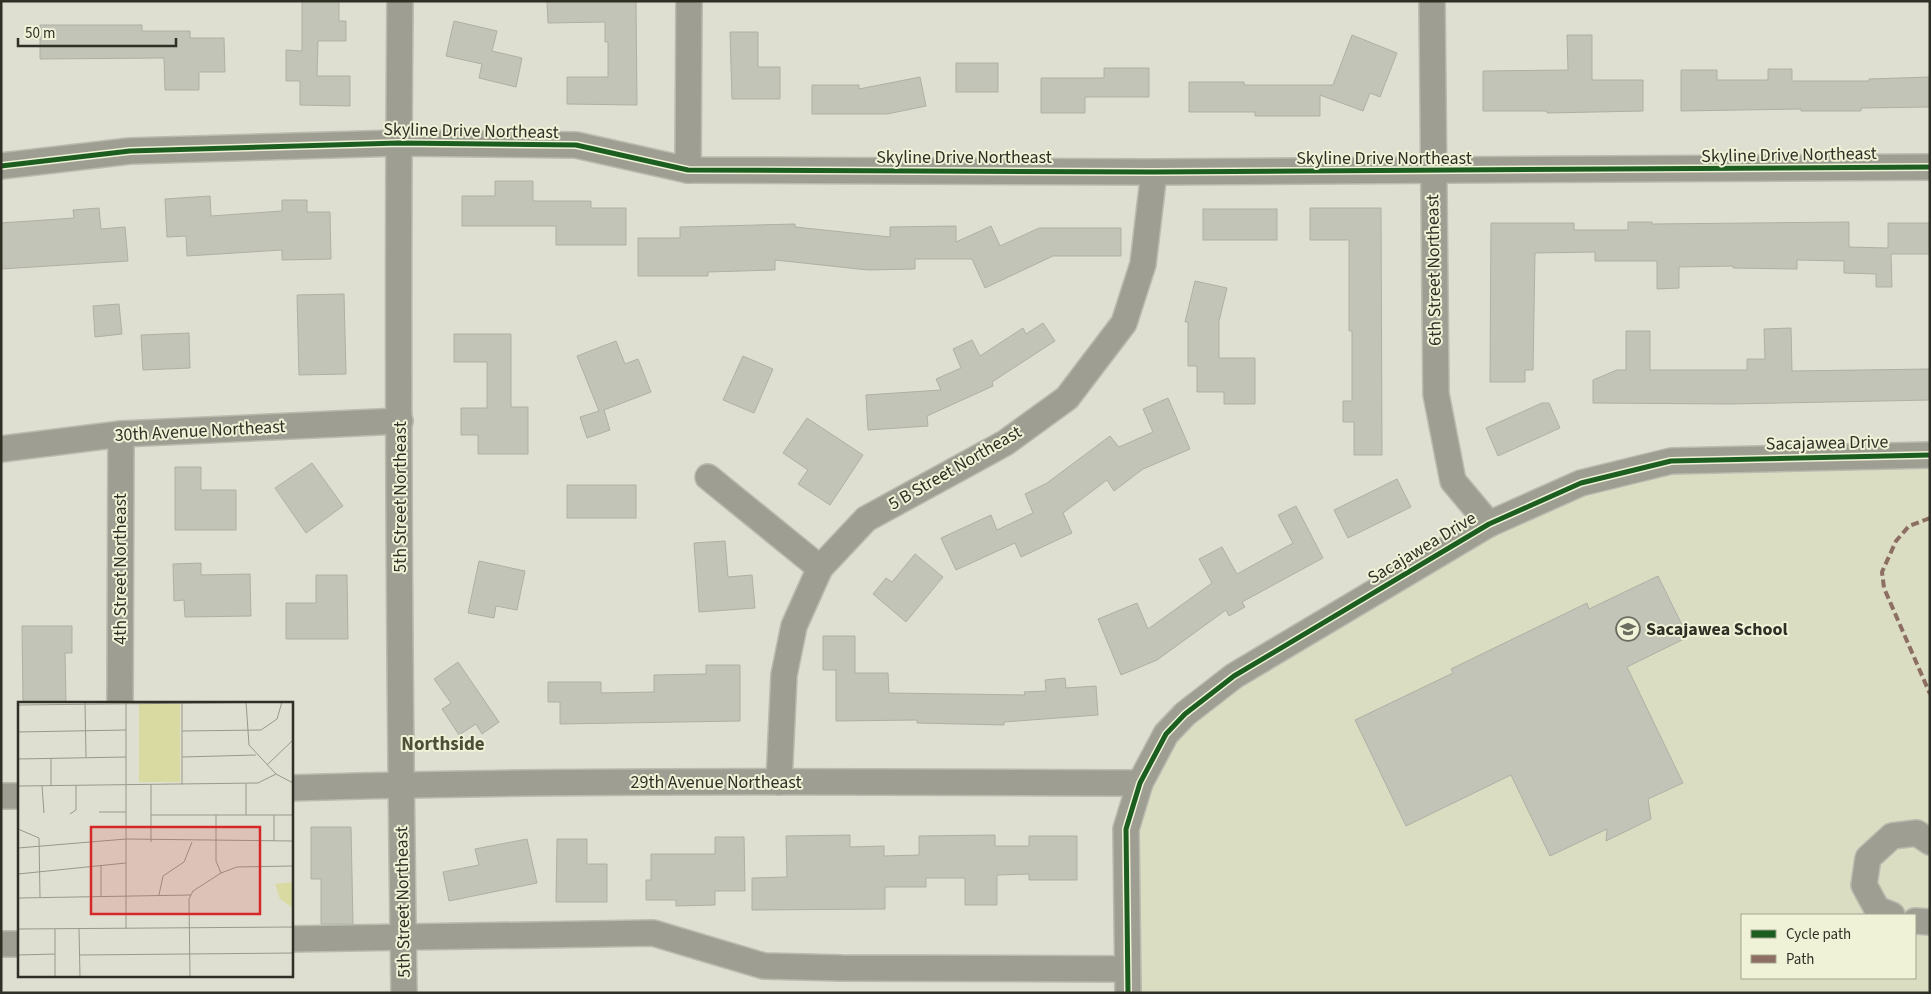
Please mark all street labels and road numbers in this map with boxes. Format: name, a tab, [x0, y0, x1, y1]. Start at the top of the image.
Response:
street label: Skyline Drive Northeast	[383, 117, 559, 145]
street label: Skyline Drive Northeast	[1701, 141, 1877, 169]
street label: Skyline Drive Northeast	[876, 145, 1052, 170]
street label: Skyline Drive Northeast	[1296, 146, 1472, 171]
street label: 6th Street Northeast	[1420, 194, 1448, 346]
street label: 30th Avenue Northeast	[114, 414, 286, 448]
street label: 5 B Street Northeast	[884, 420, 1026, 516]
street label: 5th Street Northeast	[388, 421, 413, 573]
street label: Sacajawea Drive	[1766, 429, 1889, 457]
street label: 4th Street Northeast	[108, 493, 133, 645]
street label: Sacajawea Drive	[1363, 506, 1481, 590]
street label: 29th Avenue Northeast	[631, 770, 801, 795]
street label: 5th Street Northeast	[389, 826, 417, 978]

